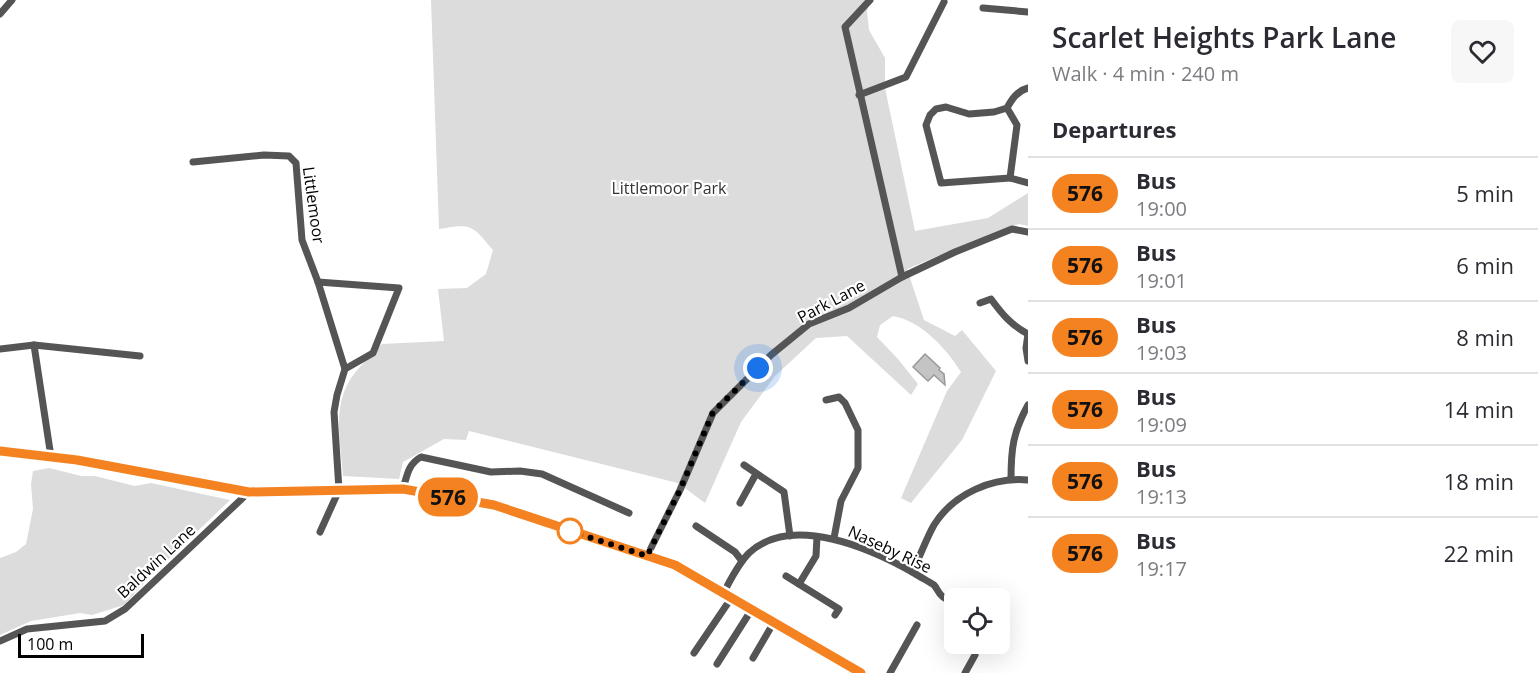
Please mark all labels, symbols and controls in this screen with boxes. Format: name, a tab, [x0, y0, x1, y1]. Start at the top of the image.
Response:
text: Scarlet Heights Park Lane	[1052, 18, 1396, 56]
button: heart	[1451, 20, 1514, 83]
text: Walk · 4 min · 240 m	[1052, 60, 1239, 87]
text: Departures	[1052, 114, 1176, 144]
street label: Littlemoor	[298, 165, 330, 245]
text: Bus	[1136, 165, 1176, 195]
park label: Littlemoor Park	[611, 177, 727, 199]
text: 5 min	[1456, 178, 1514, 208]
text: 576	[1067, 179, 1103, 207]
text: 19:00	[1136, 195, 1187, 222]
text: Bus	[1136, 237, 1176, 267]
text: 6 min	[1456, 250, 1514, 280]
text: 576	[1067, 251, 1103, 279]
text: 19:01	[1136, 267, 1187, 294]
street label: Park Lane	[793, 274, 869, 328]
text: Bus	[1136, 309, 1176, 339]
text: 8 min	[1456, 322, 1514, 352]
text: 576	[1067, 323, 1103, 351]
text: 19:03	[1136, 339, 1187, 366]
your location	[743, 353, 773, 383]
text: Bus	[1136, 381, 1176, 411]
text: 14 min	[1444, 394, 1514, 424]
text: 576	[1067, 395, 1103, 423]
text: 19:09	[1136, 411, 1187, 438]
text: Bus	[1136, 453, 1176, 483]
text: 18 min	[1444, 466, 1514, 496]
text: 576	[1067, 467, 1103, 495]
line badge: 576	[414, 478, 482, 516]
text: 576	[430, 483, 466, 511]
text: 19:13	[1136, 483, 1187, 510]
unlabelled marker	[557, 518, 583, 544]
street label: Baldwin Lane	[112, 519, 200, 603]
street label: Naseby Rise	[845, 520, 935, 578]
text: Bus	[1136, 525, 1176, 555]
text: 22 min	[1444, 538, 1514, 568]
text: 576	[1067, 539, 1103, 567]
text: 19:17	[1136, 555, 1187, 582]
map controls	[944, 588, 1010, 654]
button: locate	[944, 588, 1010, 654]
scale bar	[18, 631, 144, 658]
text: 100 m	[27, 633, 73, 655]

